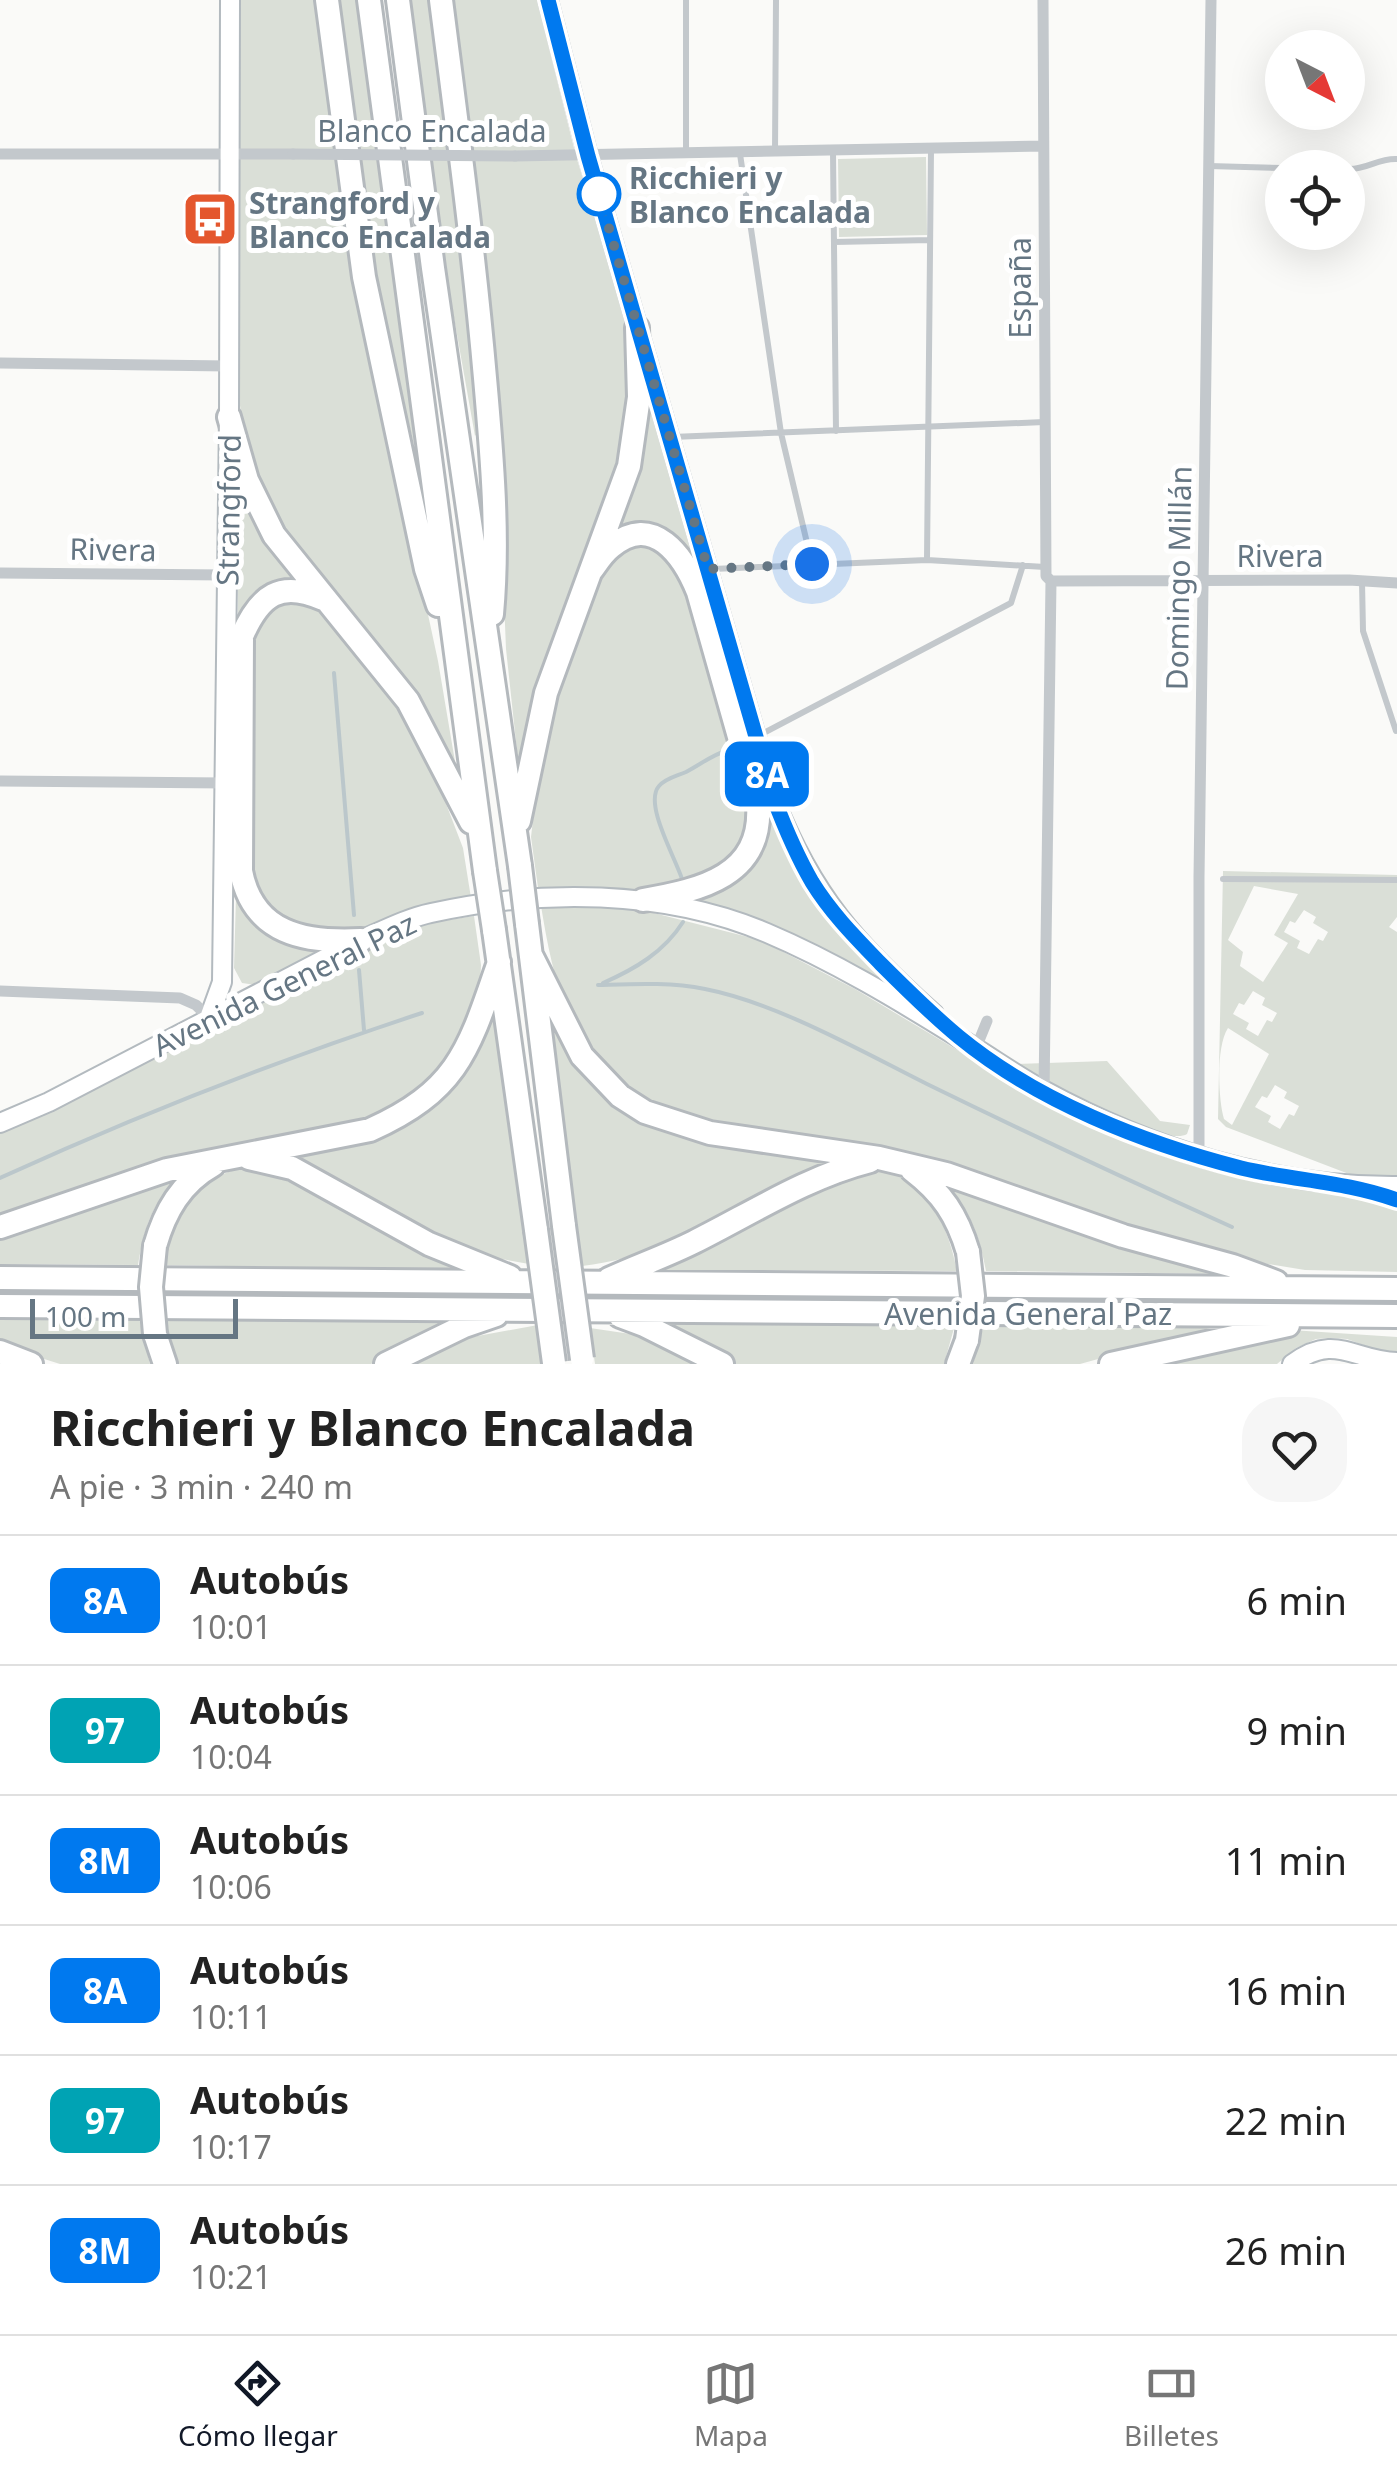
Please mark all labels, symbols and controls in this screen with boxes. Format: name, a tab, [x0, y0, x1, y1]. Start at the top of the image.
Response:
north arrow	[1265, 30, 1365, 130]
map controls	[1265, 30, 1365, 250]
street label: Blanco Encalada	[317, 110, 547, 151]
button: locate	[1265, 150, 1365, 250]
place label: Ricchieri y Blanco Encalada	[629, 157, 871, 232]
marker: Ricchieri y Blanco Encalada	[578, 173, 620, 215]
place label: Strangford y Blanco Encalada	[249, 182, 491, 257]
bus stop icon: Strangford y Blanco Encalada	[180, 189, 240, 249]
street label: España	[999, 237, 1040, 339]
street label: Strangford	[206, 434, 250, 586]
street label: Domingo Millán	[1156, 465, 1200, 691]
street label: Rivera	[69, 528, 157, 570]
street label: Rivera	[1236, 535, 1324, 576]
your location	[787, 539, 837, 589]
line badge: 8A	[722, 742, 812, 806]
text: 8A	[745, 751, 789, 798]
street label: Avenida General Paz	[146, 902, 422, 1066]
street label: Avenida General Paz	[884, 1293, 1172, 1334]
scale bar	[30, 1294, 238, 1338]
text: 100 m	[45, 1297, 127, 1335]
text: Ricchieri y Blanco Encalada	[50, 1395, 695, 1460]
button: heart	[1242, 1397, 1347, 1502]
text: A pie · 3 min · 240 m	[50, 1465, 353, 1508]
text: Autobús	[190, 1553, 349, 1605]
text: 6 min	[1247, 1574, 1347, 1626]
text: 8A	[83, 1577, 127, 1624]
text: 10:01	[190, 1605, 272, 1648]
text: Autobús	[190, 1683, 349, 1735]
text: 9 min	[1247, 1704, 1347, 1756]
text: 97	[85, 1707, 125, 1754]
text: 10:04	[190, 1735, 272, 1778]
text: Autobús	[190, 1813, 349, 1865]
text: 11 min	[1225, 1834, 1347, 1886]
text: 8M	[78, 1837, 132, 1884]
text: 10:06	[190, 1865, 272, 1908]
text: Autobús	[190, 1943, 349, 1995]
text: 16 min	[1225, 1964, 1347, 2016]
text: 8A	[83, 1967, 127, 2014]
text: 10:11	[190, 1995, 272, 2038]
text: Autobús	[190, 2073, 349, 2125]
text: 22 min	[1225, 2094, 1347, 2146]
text: 97	[85, 2097, 125, 2144]
text: 10:17	[190, 2125, 272, 2168]
text: Autobús	[190, 2203, 349, 2255]
text: 26 min	[1225, 2224, 1347, 2276]
text: 8M	[78, 2227, 132, 2274]
text: 10:21	[190, 2255, 272, 2298]
tab: Cómo llegar	[178, 2356, 338, 2454]
tab: Mapa	[694, 2356, 768, 2454]
tab: Billetes	[1124, 2356, 1219, 2454]

